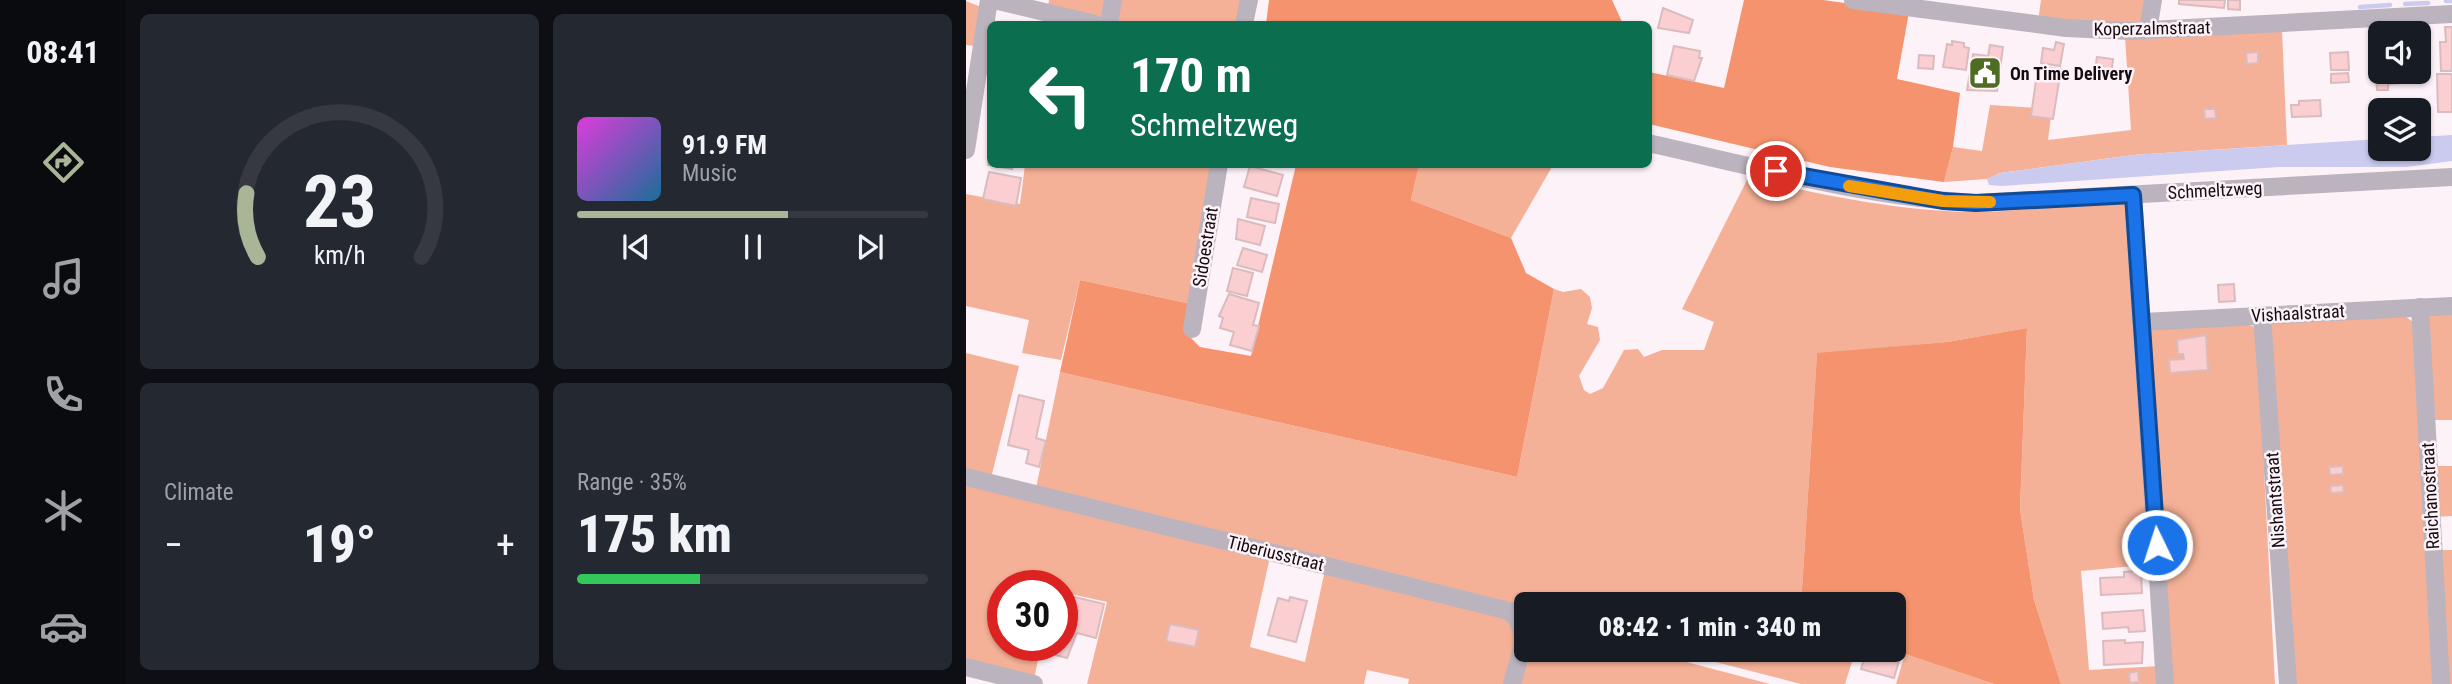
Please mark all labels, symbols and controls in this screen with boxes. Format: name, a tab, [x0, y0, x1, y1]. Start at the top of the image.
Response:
street label: Koperzalmstraat	[2093, 16, 2211, 40]
map controls	[2368, 21, 2431, 161]
button: sound	[2368, 21, 2431, 84]
text: 08:41	[26, 33, 100, 71]
text: 170 m	[1130, 47, 1252, 104]
icon: left	[1015, 49, 1106, 140]
public building icon: On Time Delivery	[1966, 54, 2004, 92]
place label: On Time Delivery	[2010, 63, 2132, 84]
button: layers	[2368, 98, 2431, 161]
text: Schmeltzweg	[1130, 106, 1298, 144]
text: 91.9 FM	[682, 130, 767, 160]
icon: directions	[39, 138, 88, 187]
pin	[1746, 141, 1806, 201]
icon: arrive	[1757, 152, 1795, 190]
text: 23	[303, 160, 376, 246]
text: Music	[682, 160, 737, 187]
street label: Schmeltzweg	[2167, 177, 2263, 203]
street label: Sidoestraat	[1188, 205, 1222, 289]
icon: previous	[617, 228, 655, 266]
icon: pause	[734, 228, 772, 266]
icon: next	[851, 228, 889, 266]
text: km/h	[314, 241, 365, 270]
icon: music	[39, 254, 88, 303]
street label: Vishaalstraat	[2251, 300, 2345, 326]
icon: phone	[39, 370, 88, 419]
street label: Raichanostraat	[2417, 442, 2443, 550]
street label: Nishantstraat	[2261, 451, 2289, 549]
text: Range · 35%	[577, 469, 687, 496]
text: Climate	[164, 479, 234, 506]
icon: climate	[39, 486, 88, 535]
text: 175 km	[577, 504, 732, 565]
position arrow	[2120, 508, 2194, 582]
text: 19°	[303, 514, 376, 575]
text: −	[164, 523, 183, 567]
text: +	[496, 523, 515, 567]
street label: Tiberiusstraat	[1226, 531, 1326, 575]
speed limit sign: 30	[987, 570, 1078, 661]
icon: car	[39, 602, 88, 651]
text: 08:42 · 1 min · 340 m	[1599, 612, 1821, 642]

